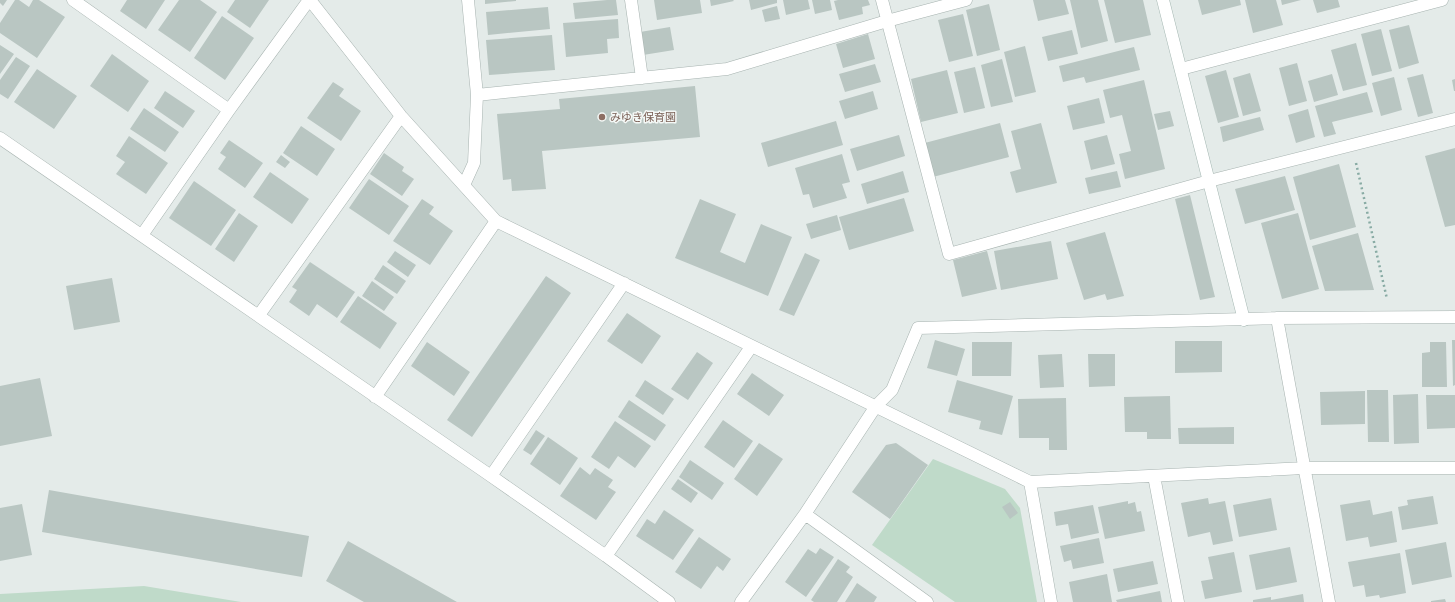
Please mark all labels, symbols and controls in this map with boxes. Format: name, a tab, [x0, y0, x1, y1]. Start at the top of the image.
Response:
place label: みゆき保育園	[610, 110, 676, 124]
marker: みゆき保育園	[597, 112, 607, 122]

